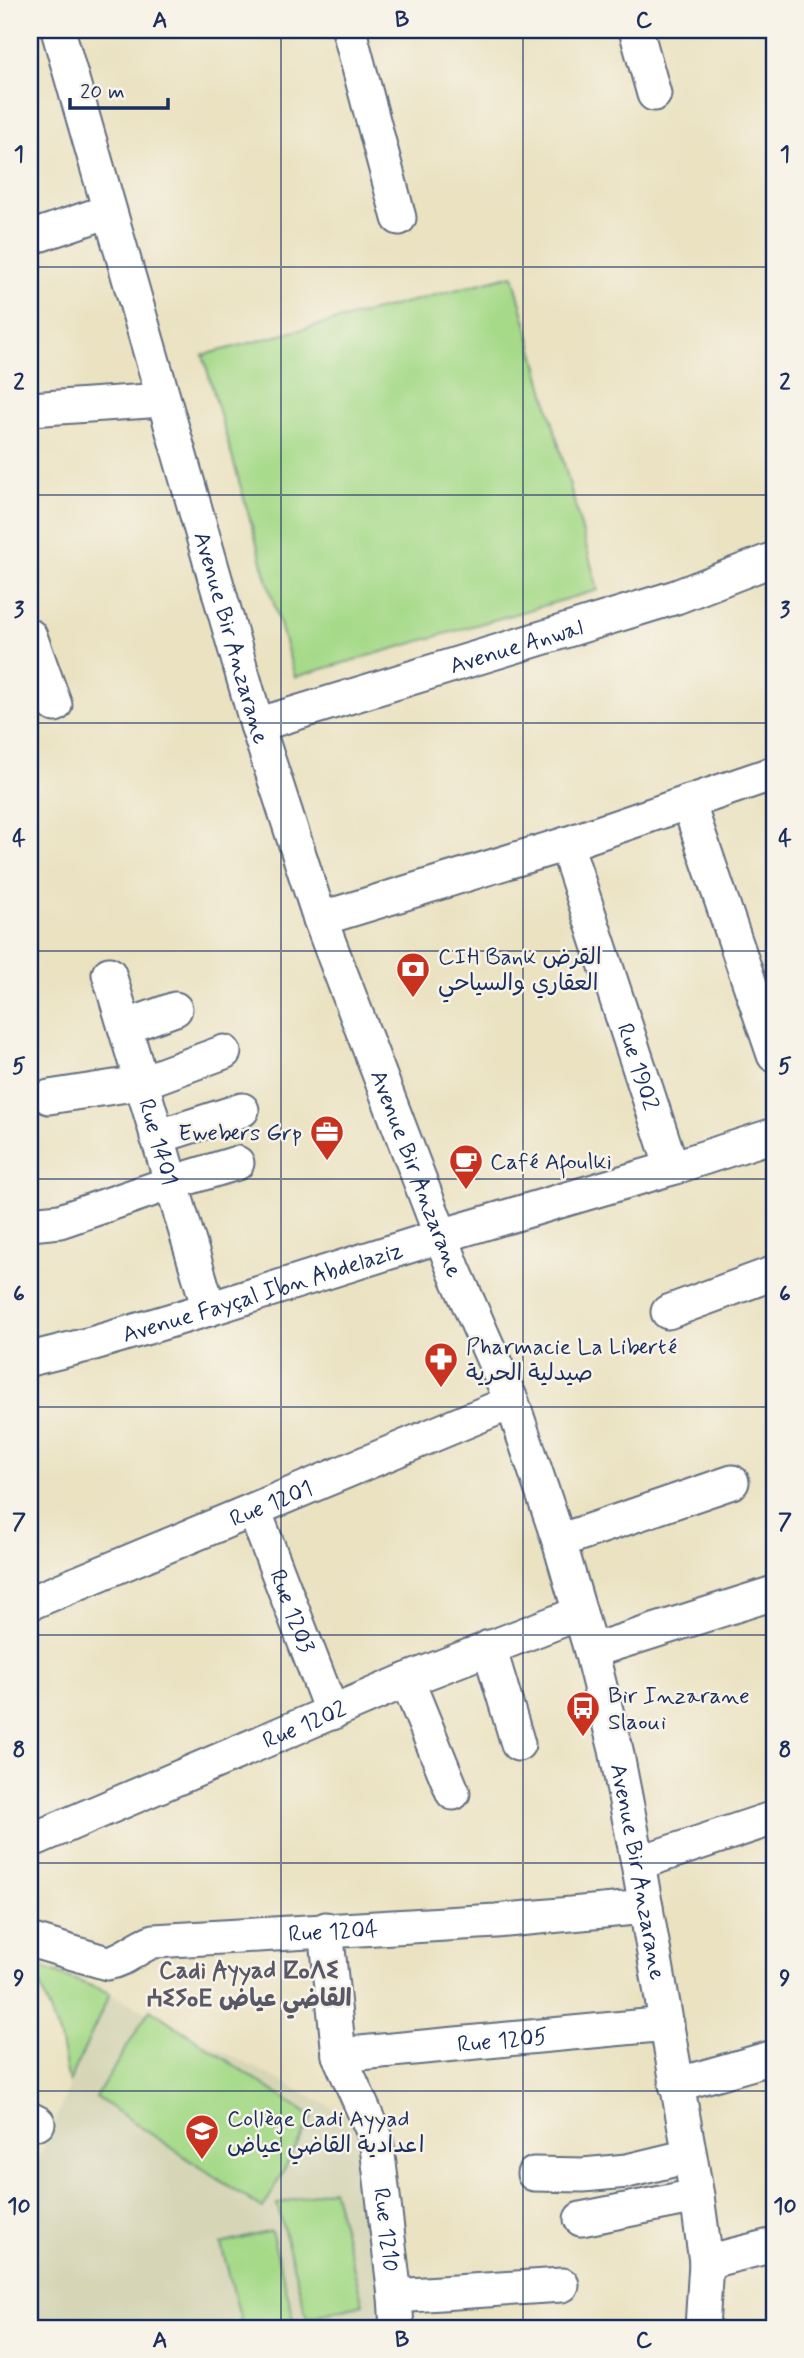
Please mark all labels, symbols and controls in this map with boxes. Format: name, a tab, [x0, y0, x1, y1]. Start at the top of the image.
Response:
text: A	[152, 6, 168, 36]
text: B	[395, 6, 410, 36]
text: C	[636, 6, 653, 36]
scale bar	[70, 66, 168, 110]
text: 20 m	[80, 78, 125, 106]
text: 1	[14, 140, 24, 170]
text: 1	[780, 140, 790, 170]
text: 2	[13, 368, 25, 398]
text: 2	[779, 368, 791, 398]
street label: Avenue Bir Anzarane	[185, 528, 275, 748]
text: 3	[14, 596, 25, 626]
text: 3	[780, 596, 791, 626]
street label: Avenue Anwal	[446, 613, 587, 682]
text: 4	[12, 824, 26, 854]
text: 4	[778, 824, 792, 854]
place label: CIH Bank القرض العقاري والسياحي	[438, 943, 602, 1003]
bank icon: CIH Bank القرض العقاري والسياحي	[394, 950, 432, 999]
street label: Rue 1902	[609, 1020, 665, 1114]
text: 5	[12, 1052, 26, 1082]
text: 5	[778, 1052, 792, 1082]
street label: Avenue Bir Anzarane	[362, 1066, 468, 1283]
street label: Rue 1401	[130, 1095, 184, 1189]
office icon: Ewebers Grp	[308, 1113, 346, 1162]
place label: Ewebers Grp	[178, 1119, 302, 1149]
cafe icon: Café Afoulki	[447, 1142, 485, 1191]
place label: Café Afoulki	[490, 1148, 612, 1179]
street label: Avenue Fayçal Ibn Abdelaziz	[119, 1236, 407, 1351]
text: 6	[13, 1280, 25, 1310]
text: 6	[779, 1280, 791, 1310]
place label: Pharmacie La Liberté صيدلية الحرية	[466, 1333, 677, 1389]
pharmacy icon: Pharmacie La Liberté صيدلية الحرية	[422, 1340, 460, 1389]
street label: Rue 1201	[226, 1474, 318, 1535]
text: 7	[12, 1508, 26, 1538]
text: 7	[778, 1508, 792, 1538]
street label: Rue 1203	[261, 1566, 320, 1658]
place label: Bir Inzarane Slaoui	[608, 1682, 750, 1738]
bus stop icon: Bir Inzarane Slaoui	[564, 1689, 602, 1738]
street label: Rue 1202	[259, 1695, 351, 1757]
text: 8	[13, 1736, 25, 1766]
text: 8	[779, 1736, 791, 1766]
street label: Avenue Bir Anzarane	[602, 1761, 671, 1983]
street label: Rue 1204	[287, 1915, 379, 1950]
district label: Cadi Ayyad ⵇⴰⴷⵉ ⵄⵉⵢⴰⴹ القاضي عياض	[146, 1956, 352, 2019]
text: 9	[13, 1964, 25, 1994]
text: 9	[779, 1964, 791, 1994]
street label: Rue 1205	[456, 2022, 549, 2061]
place label: Collège Cadi Ayyad اعدادية القاضي عياض	[227, 2105, 424, 2165]
school or university icon: Collège Cadi Ayyad اعدادية القاضي عياض	[183, 2112, 221, 2161]
street label: Rue 1210	[365, 2186, 405, 2274]
text: 10	[7, 2192, 31, 2222]
text: 10	[773, 2192, 797, 2222]
text: A	[152, 2326, 168, 2356]
text: B	[395, 2326, 410, 2356]
text: C	[636, 2326, 653, 2356]

